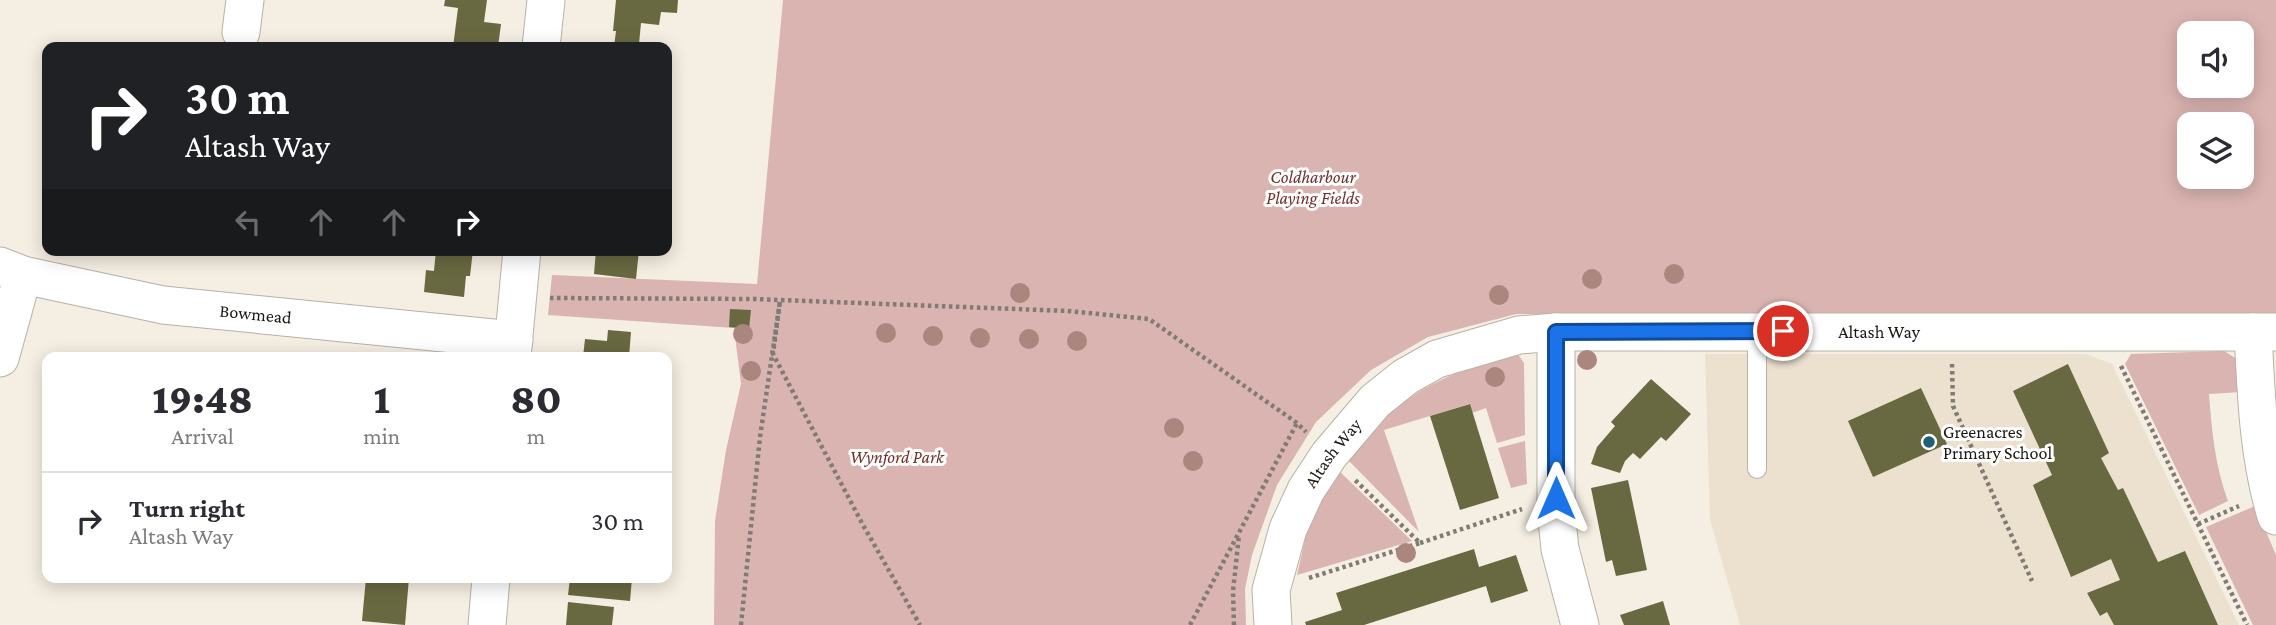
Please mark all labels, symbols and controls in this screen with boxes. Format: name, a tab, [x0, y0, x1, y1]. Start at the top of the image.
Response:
map controls	[2177, 21, 2254, 189]
button: sound	[2177, 21, 2254, 98]
icon: right	[70, 70, 161, 161]
text: 30 m	[185, 70, 290, 125]
button: layers	[2177, 112, 2254, 189]
text: Altash Way	[185, 128, 330, 164]
park label: Coldharbour Playing Fields	[1266, 167, 1360, 208]
icon: left	[229, 203, 267, 241]
icon: ahead	[302, 203, 340, 241]
icon: ahead	[375, 203, 413, 241]
icon: right	[448, 203, 486, 241]
street label: Bowmead	[219, 301, 293, 328]
pin	[1753, 301, 1813, 361]
icon: arrive	[1764, 312, 1802, 350]
street label: Altash Way	[1838, 322, 1921, 342]
text: 19:48	[152, 375, 253, 422]
text: 1	[373, 375, 390, 422]
text: 80	[510, 375, 562, 422]
street label: Altash Way	[1300, 414, 1366, 491]
place label: Greenacres Primary School	[1943, 422, 2052, 463]
text: Arrival	[171, 423, 234, 449]
text: min	[363, 423, 400, 449]
text: m	[527, 423, 545, 449]
marker: Greenacres Primary School	[1921, 434, 1937, 450]
park label: Wynford Park	[850, 447, 945, 467]
position arrow	[1519, 461, 1593, 535]
text: Turn right	[129, 494, 245, 523]
icon: right	[70, 502, 108, 540]
text: 30 m	[591, 507, 644, 536]
text: Altash Way	[129, 523, 233, 549]

